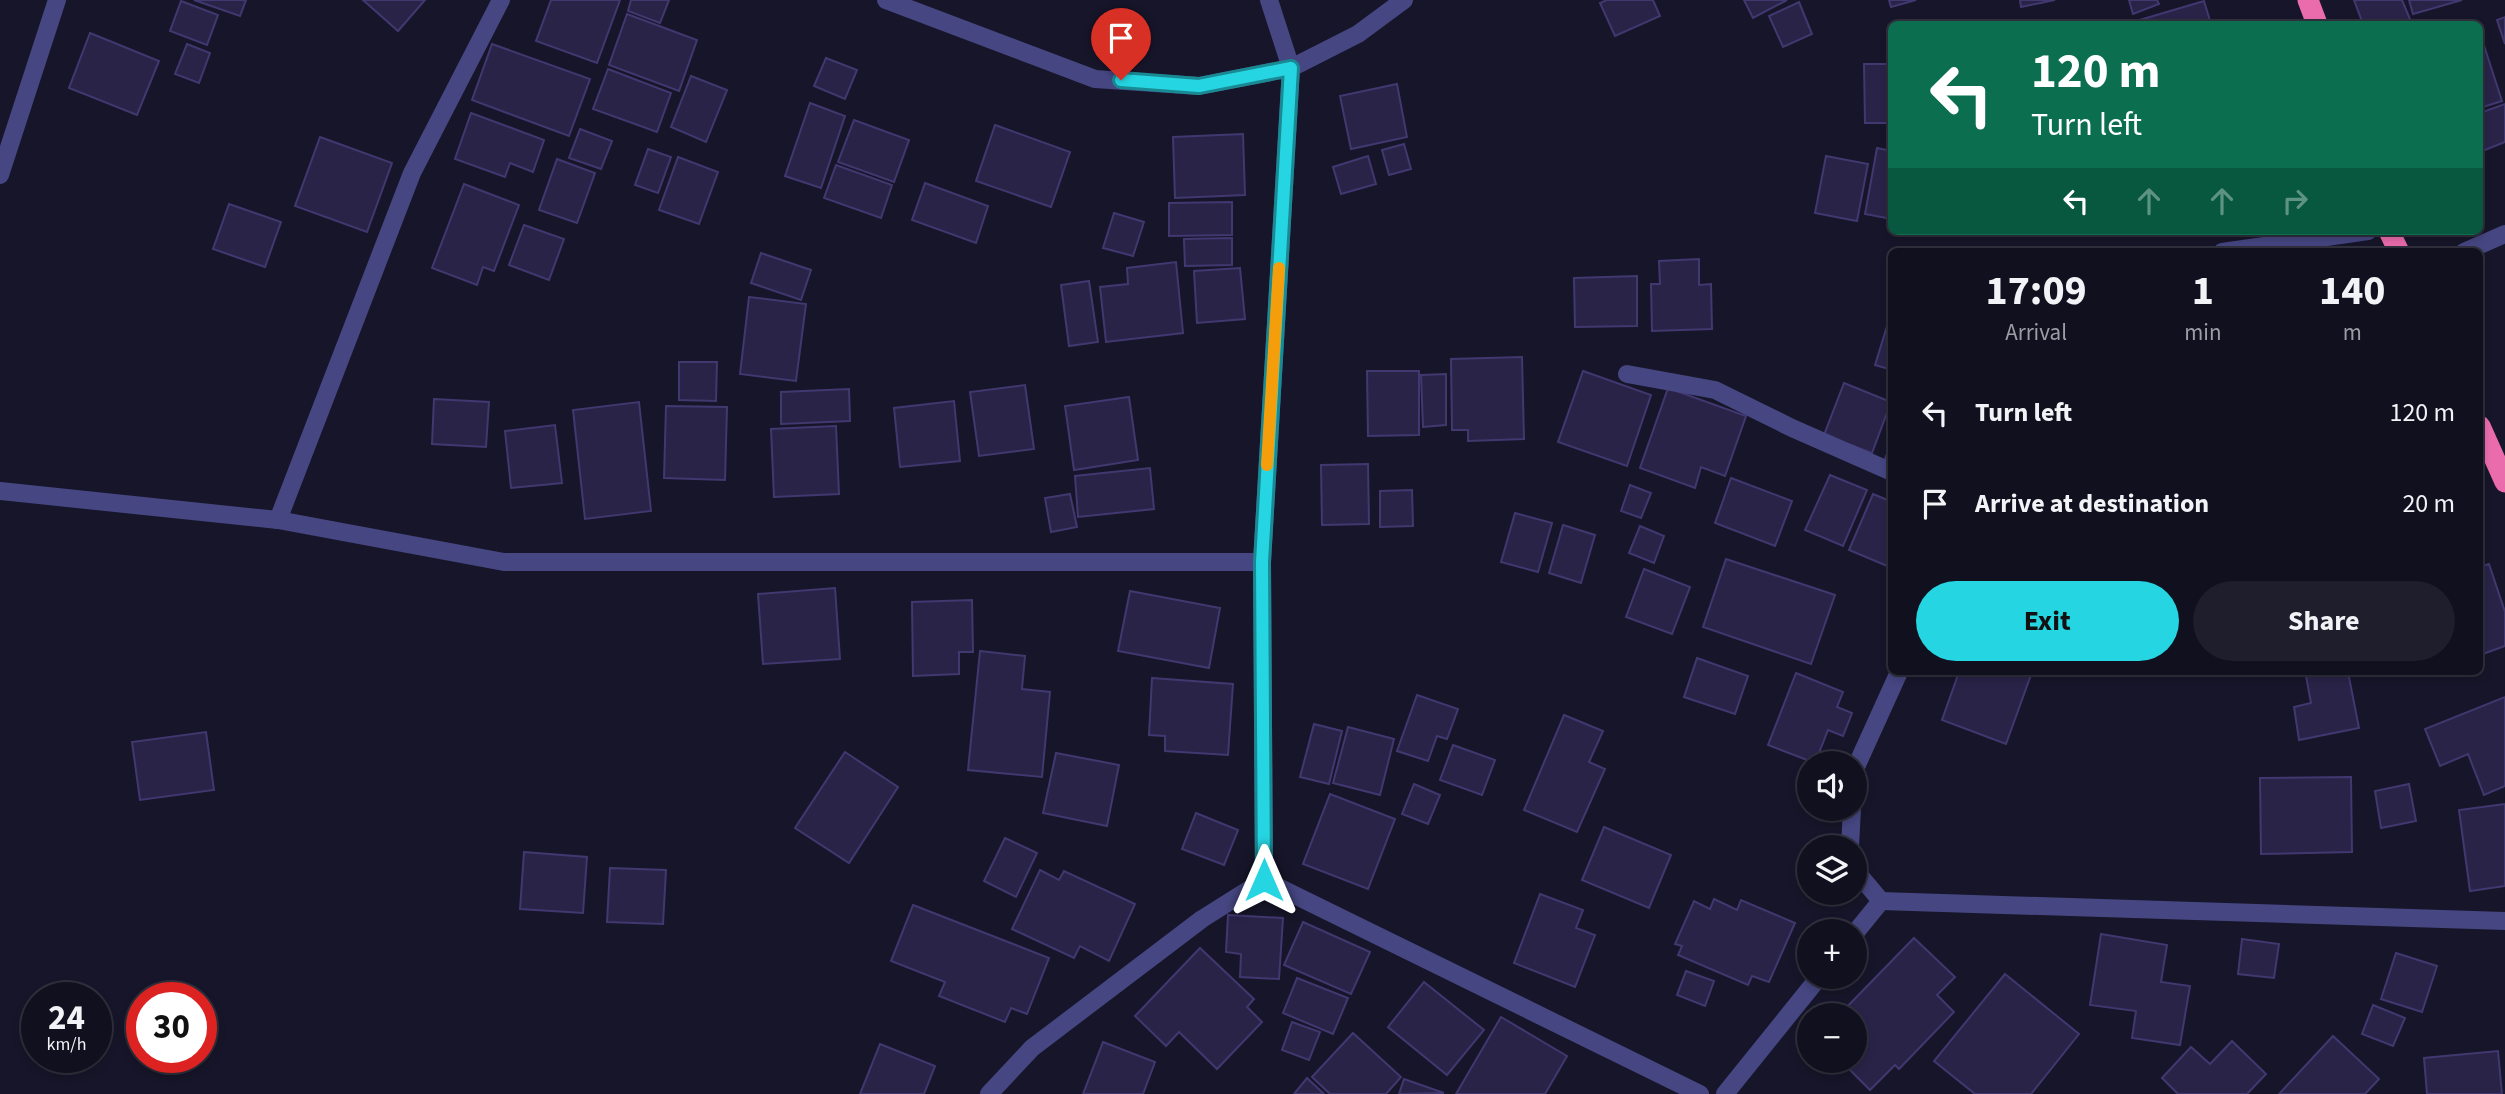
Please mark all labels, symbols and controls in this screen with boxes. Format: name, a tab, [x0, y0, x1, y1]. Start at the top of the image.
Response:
pin	[1091, 8, 1151, 80]
icon: arrive	[1102, 19, 1140, 57]
text: 120 m	[2031, 37, 2160, 107]
icon: left	[1916, 49, 2007, 140]
text: Turn left	[2031, 102, 2142, 148]
icon: left	[2057, 182, 2095, 220]
icon: ahead	[2130, 182, 2168, 220]
icon: ahead	[2203, 182, 2241, 220]
icon: right	[2276, 182, 2314, 220]
text: 17:09	[1985, 261, 2087, 321]
text: 1	[2192, 261, 2214, 321]
text: 140	[2319, 261, 2386, 321]
text: Arrival	[2005, 316, 2067, 349]
text: min	[2184, 316, 2222, 349]
text: m	[2343, 316, 2362, 349]
icon: left	[1916, 394, 1954, 432]
text: Turn left	[1975, 394, 2072, 431]
text: 120 m	[2389, 394, 2455, 431]
icon: arrive	[1916, 485, 1954, 523]
text: Arrive at destination	[1975, 485, 2209, 522]
text: 20 m	[2402, 485, 2455, 522]
button: Exit	[1916, 581, 2179, 661]
button: Share	[2193, 581, 2455, 661]
map controls	[1797, 751, 1867, 1073]
button: sound	[1797, 751, 1867, 821]
button: layers	[1797, 835, 1867, 905]
position arrow	[1227, 843, 1301, 917]
button: +	[1797, 919, 1867, 989]
speed limit sign: 30	[126, 982, 217, 1073]
text: 24	[48, 993, 85, 1043]
button: −	[1797, 1003, 1867, 1073]
text: km/h	[47, 1032, 86, 1057]

